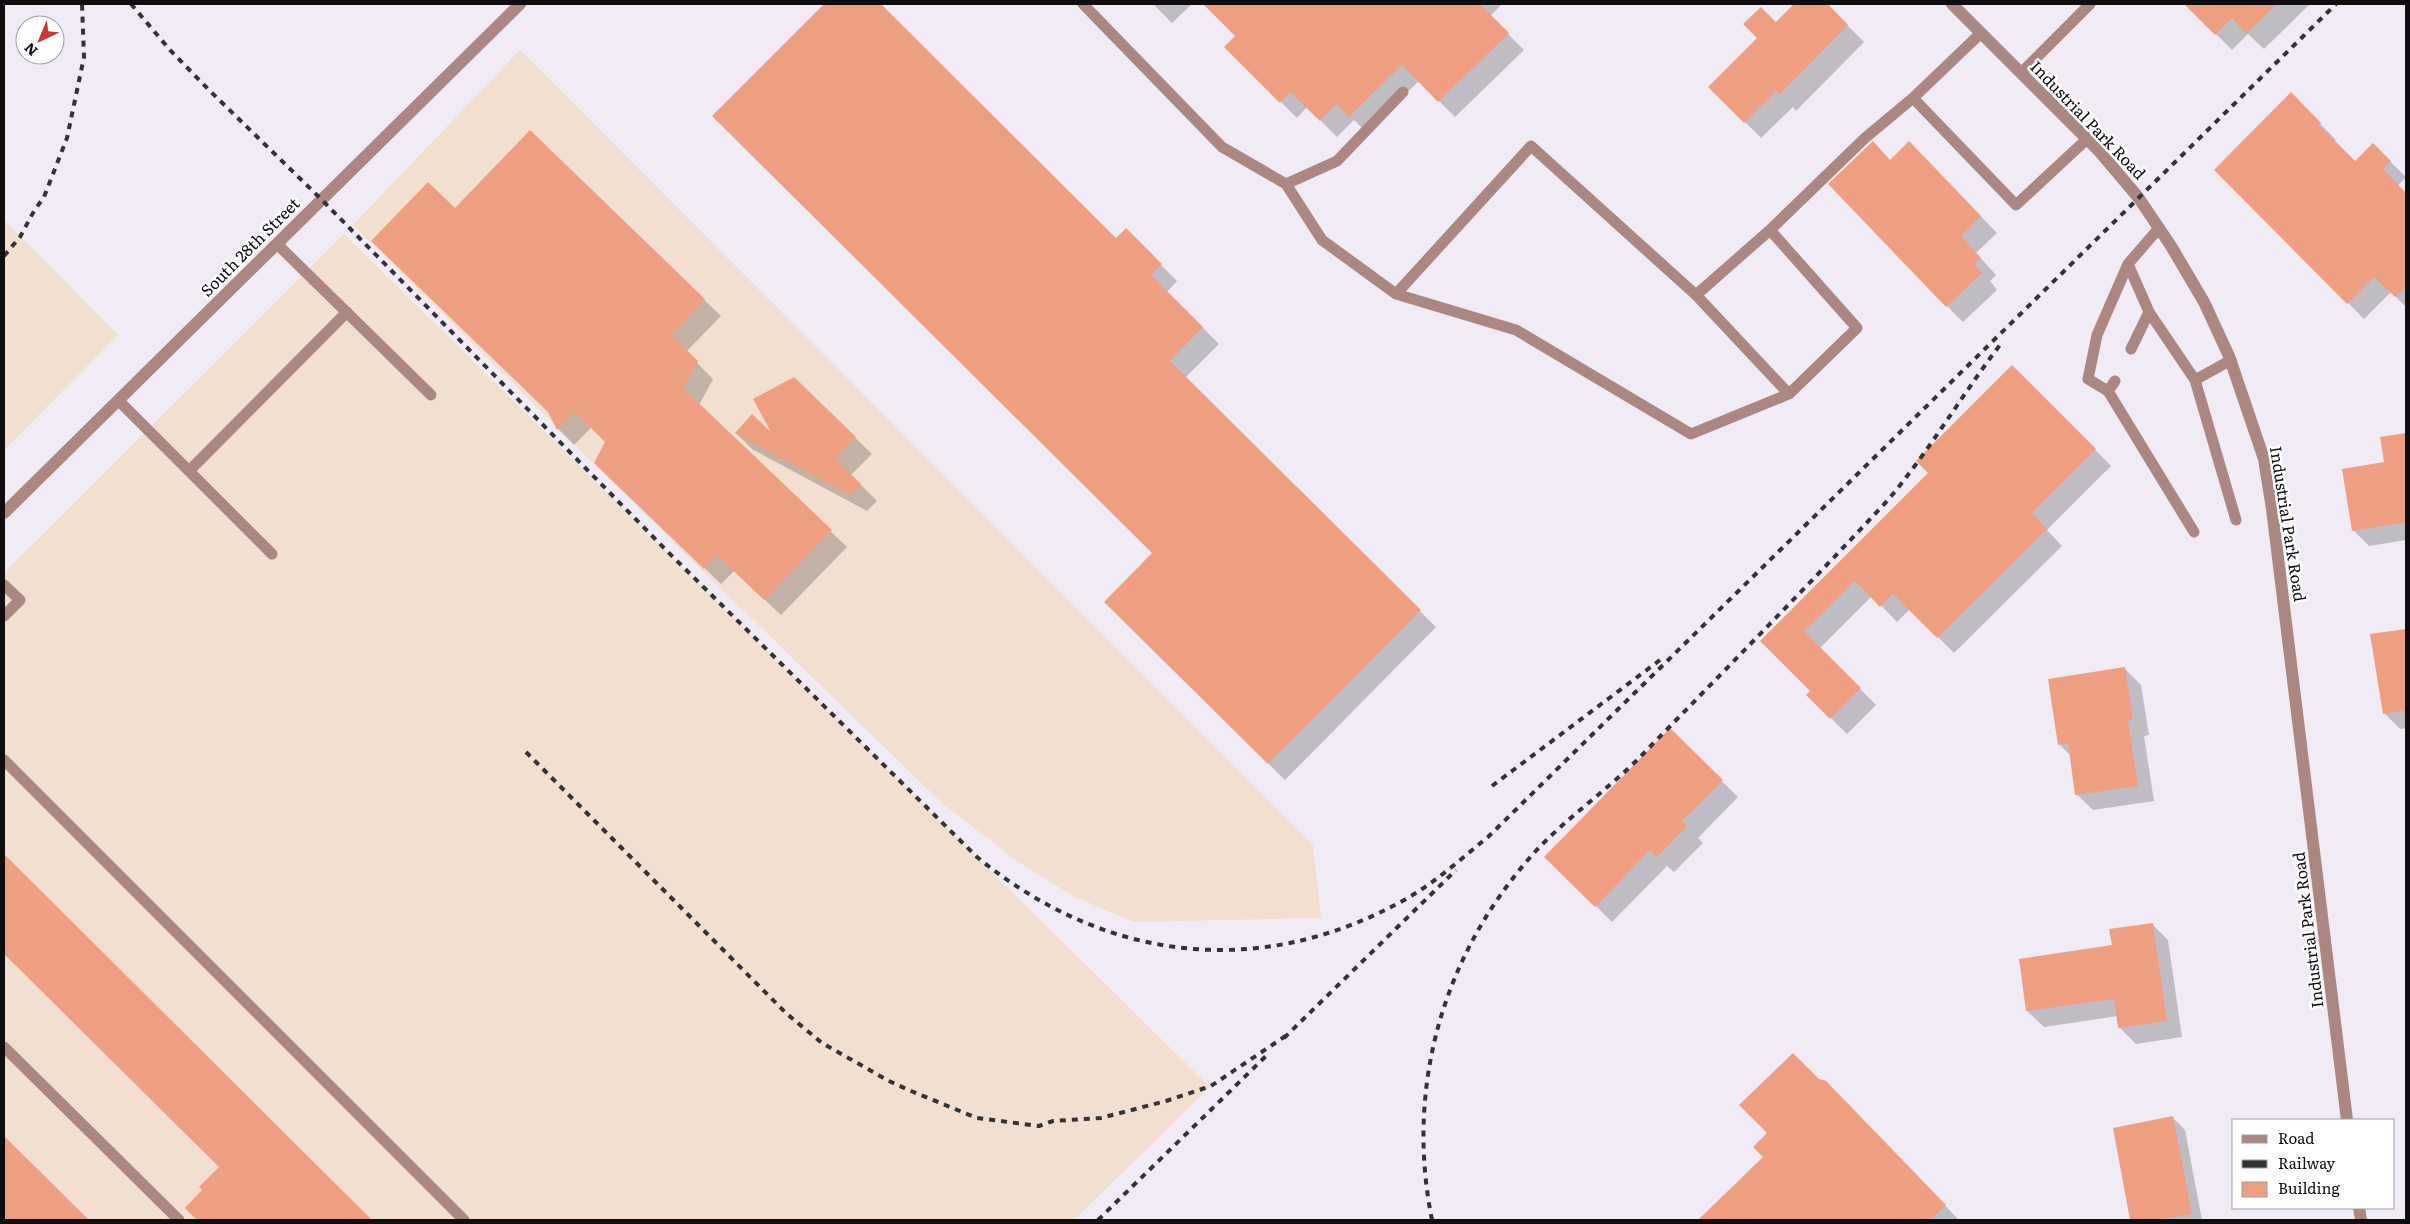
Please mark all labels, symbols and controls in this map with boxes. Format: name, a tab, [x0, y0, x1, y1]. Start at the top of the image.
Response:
north arrow	[15, 15, 65, 65]
text: N	[19, 39, 41, 61]
street label: Industrial Park Road	[2026, 54, 2152, 184]
street label: South 28th Street	[194, 191, 305, 301]
street label: Industrial Park Road	[2265, 444, 2313, 604]
street label: Industrial Park Road	[2285, 850, 2328, 1010]
legend	[2232, 1119, 2395, 1209]
text: Road	[2278, 1126, 2314, 1149]
text: Railway	[2278, 1151, 2336, 1174]
text: Building	[2278, 1176, 2340, 1199]

